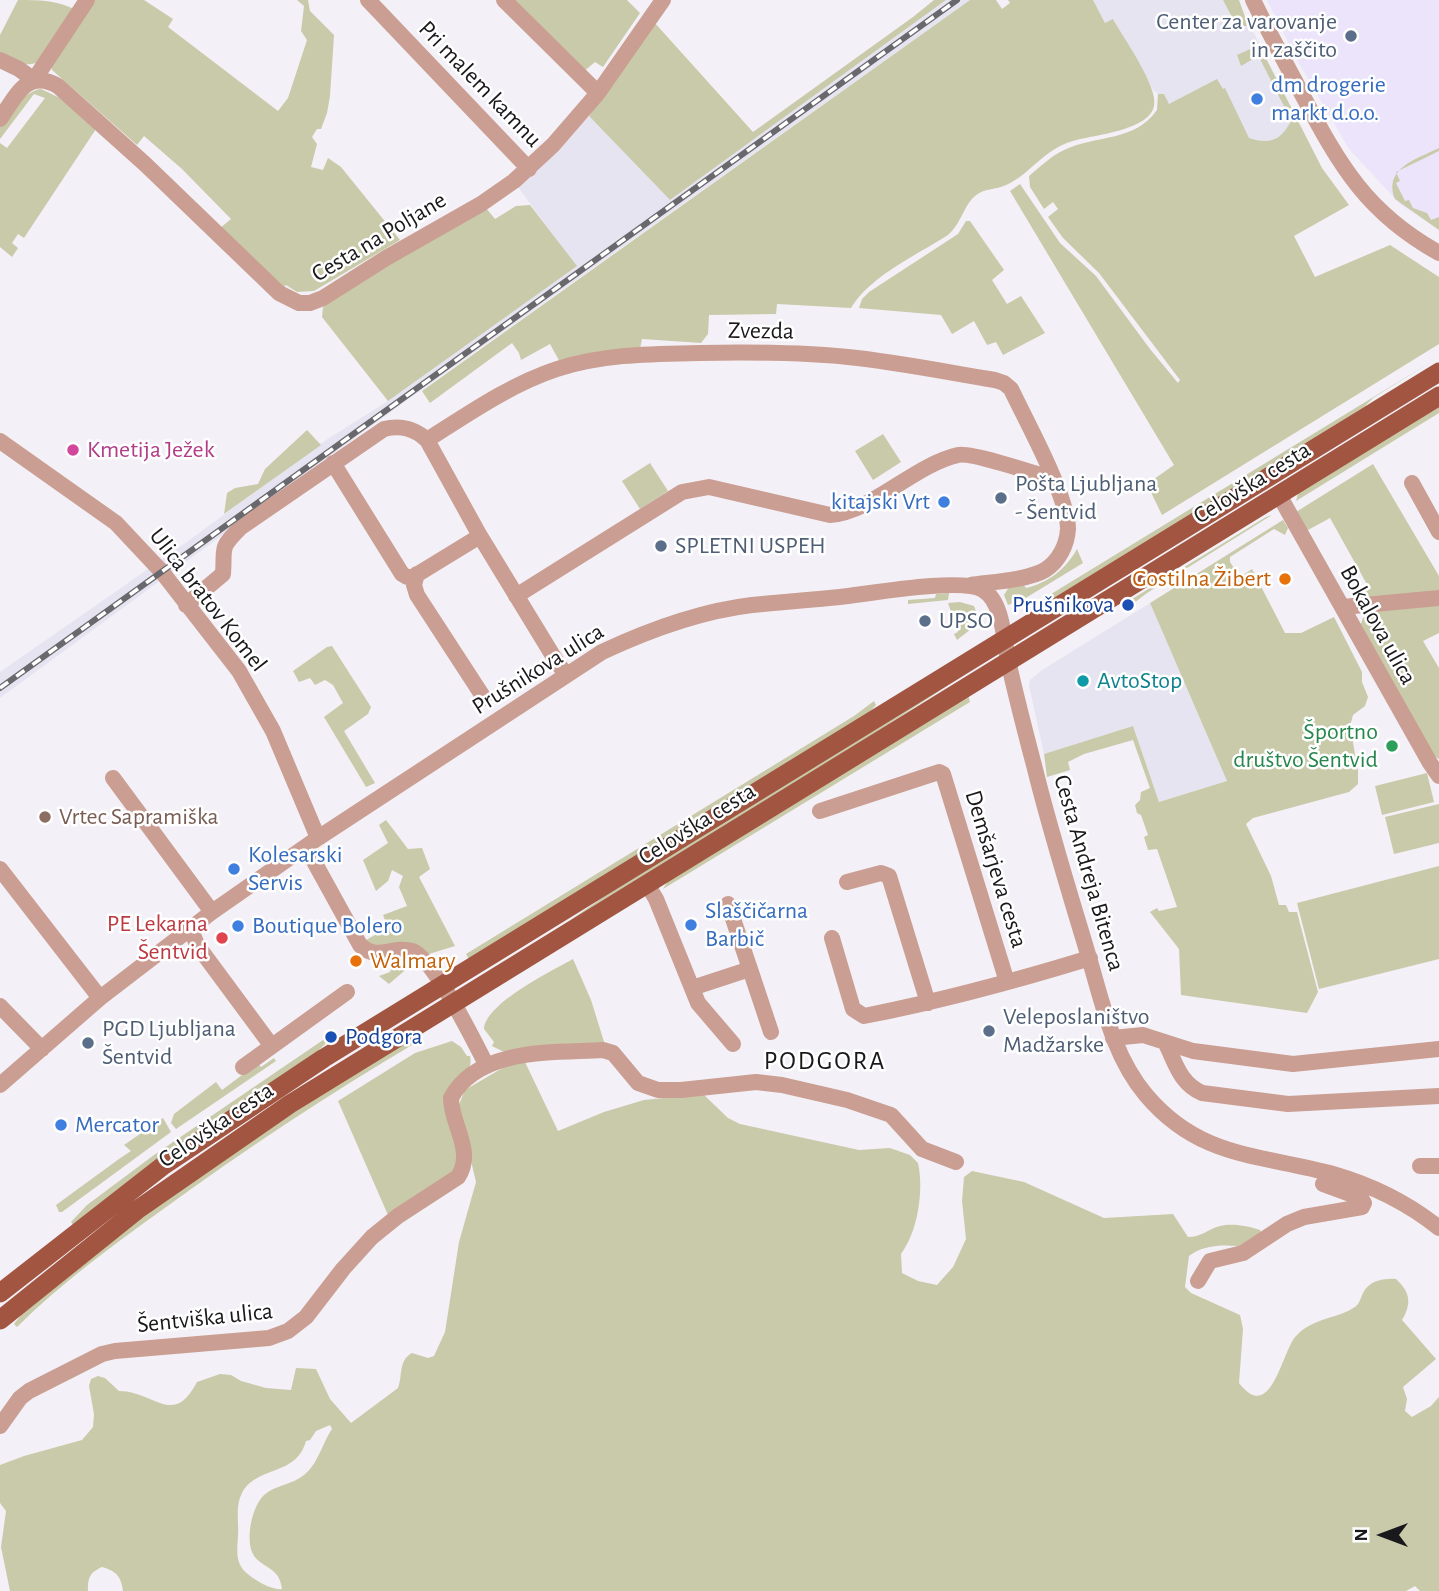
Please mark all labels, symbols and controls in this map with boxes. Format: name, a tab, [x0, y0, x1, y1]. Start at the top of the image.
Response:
place label: Center za varovanje in zaščito	[1156, 8, 1337, 64]
street label: Pri malem kamnu	[412, 15, 548, 153]
marker: Center za varovanje in zaščito	[1343, 28, 1359, 44]
place label: dm drogerie markt d.o.o.	[1271, 71, 1386, 127]
marker: dm drogerie markt d.o.o.	[1249, 91, 1265, 107]
street label: Cesta na Poljane	[306, 186, 452, 288]
street label: Zvezda	[728, 316, 794, 346]
place label: Kmetija Ježek	[87, 436, 215, 464]
street label: Celovška cesta	[1188, 436, 1316, 530]
marker: Kmetija Ježek	[65, 442, 81, 458]
place label: Pošta Ljubljana - Šentvid	[1015, 470, 1157, 526]
place label: kitajski Vrt	[831, 488, 930, 516]
marker: Pošta Ljubljana - Šentvid	[993, 490, 1009, 506]
marker: kitajski Vrt	[936, 494, 952, 510]
street label: Ulica bratov Komel	[143, 522, 273, 678]
place label: SPLETNI USPEH	[675, 532, 826, 560]
marker: SPLETNI USPEH	[653, 538, 669, 554]
street label: Bokalova ulica	[1333, 560, 1423, 690]
place label: Gostilna Žibert	[1132, 565, 1271, 593]
marker: Gostilna Žibert	[1277, 571, 1293, 587]
place label: Prušnikova	[1012, 591, 1114, 619]
marker: Prušnikova	[1120, 597, 1136, 613]
place label: UPSO	[939, 607, 993, 635]
marker: UPSO	[917, 613, 933, 629]
street label: Prušnikova ulica	[467, 617, 609, 721]
place label: AvtoStop	[1097, 667, 1182, 695]
marker: AvtoStop	[1075, 673, 1091, 689]
place label: Športno društvo Šentvid	[1233, 718, 1378, 774]
marker: Športno društvo Šentvid	[1384, 738, 1400, 754]
street label: Cesta Andreja Bitenca	[1047, 772, 1131, 974]
street label: Celovška cesta	[633, 777, 761, 871]
street label: Demšarjeva cesta	[958, 787, 1034, 951]
place label: Vrtec Sapramiška	[59, 803, 218, 831]
marker: Vrtec Sapramiška	[37, 809, 53, 825]
place label: Kolesarski Servis	[248, 841, 342, 897]
marker: Kolesarski Servis	[226, 861, 242, 877]
place label: Slaščičarna Barbič	[705, 897, 808, 953]
place label: PE Lekarna Šentvid	[107, 910, 208, 966]
place label: Boutique Bolero	[252, 912, 403, 940]
marker: Slaščičarna Barbič	[683, 917, 699, 933]
marker: Boutique Bolero	[230, 918, 246, 934]
marker: PE Lekarna Šentvid	[214, 930, 230, 946]
place label: Walmary	[370, 947, 455, 975]
marker: Walmary	[348, 953, 364, 969]
place label: Veleposlaništvo Madžarske	[1003, 1003, 1150, 1059]
place label: PGD Ljubljana Šentvid	[102, 1015, 236, 1071]
place label: Podgora	[345, 1023, 423, 1051]
marker: Veleposlaništvo Madžarske	[981, 1023, 997, 1039]
marker: Podgora	[323, 1029, 339, 1045]
marker: PGD Ljubljana Šentvid	[80, 1035, 96, 1051]
district label: PODGORA	[765, 1045, 885, 1077]
street label: Celovška cesta	[153, 1076, 279, 1174]
place label: Mercator	[75, 1111, 159, 1139]
marker: Mercator	[53, 1117, 69, 1133]
street label: Šentviška ulica	[136, 1297, 274, 1339]
north arrow	[1348, 1500, 1418, 1570]
text: N	[1352, 1528, 1371, 1542]

